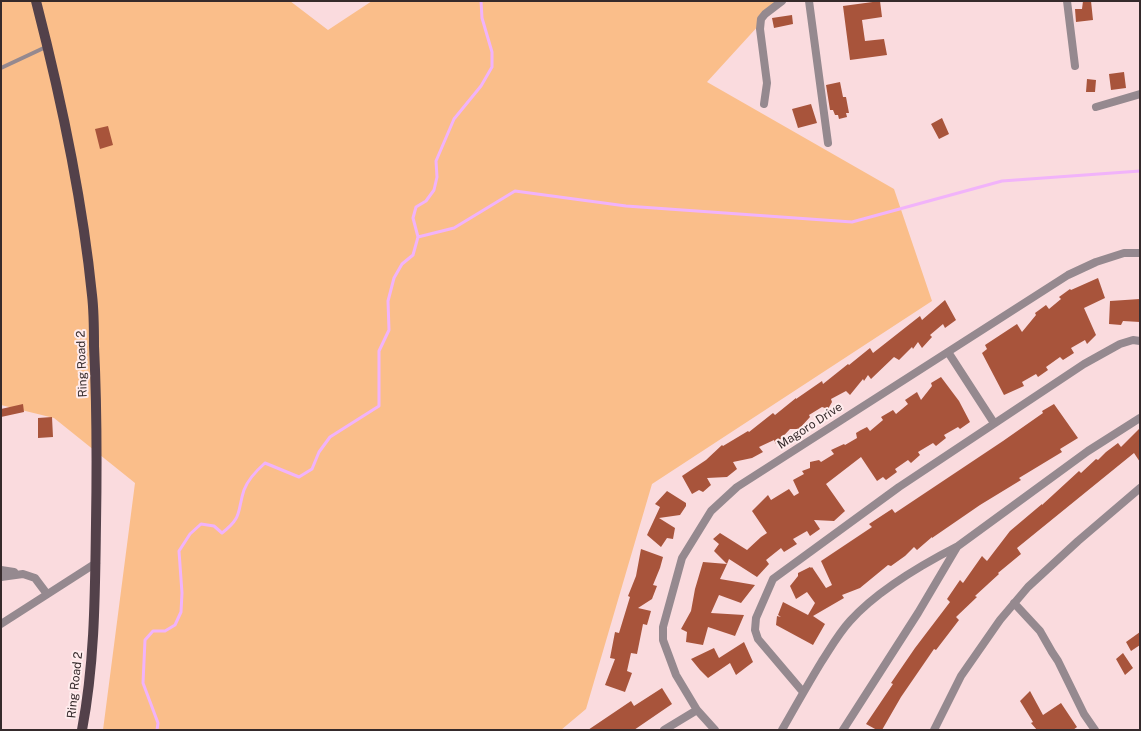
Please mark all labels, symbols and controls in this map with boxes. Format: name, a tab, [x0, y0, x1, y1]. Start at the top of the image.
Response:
street label: Ring Road 2	[74, 330, 90, 398]
street label: Magoro Drive	[775, 400, 845, 452]
street label: Ring Road 2	[64, 651, 86, 719]

